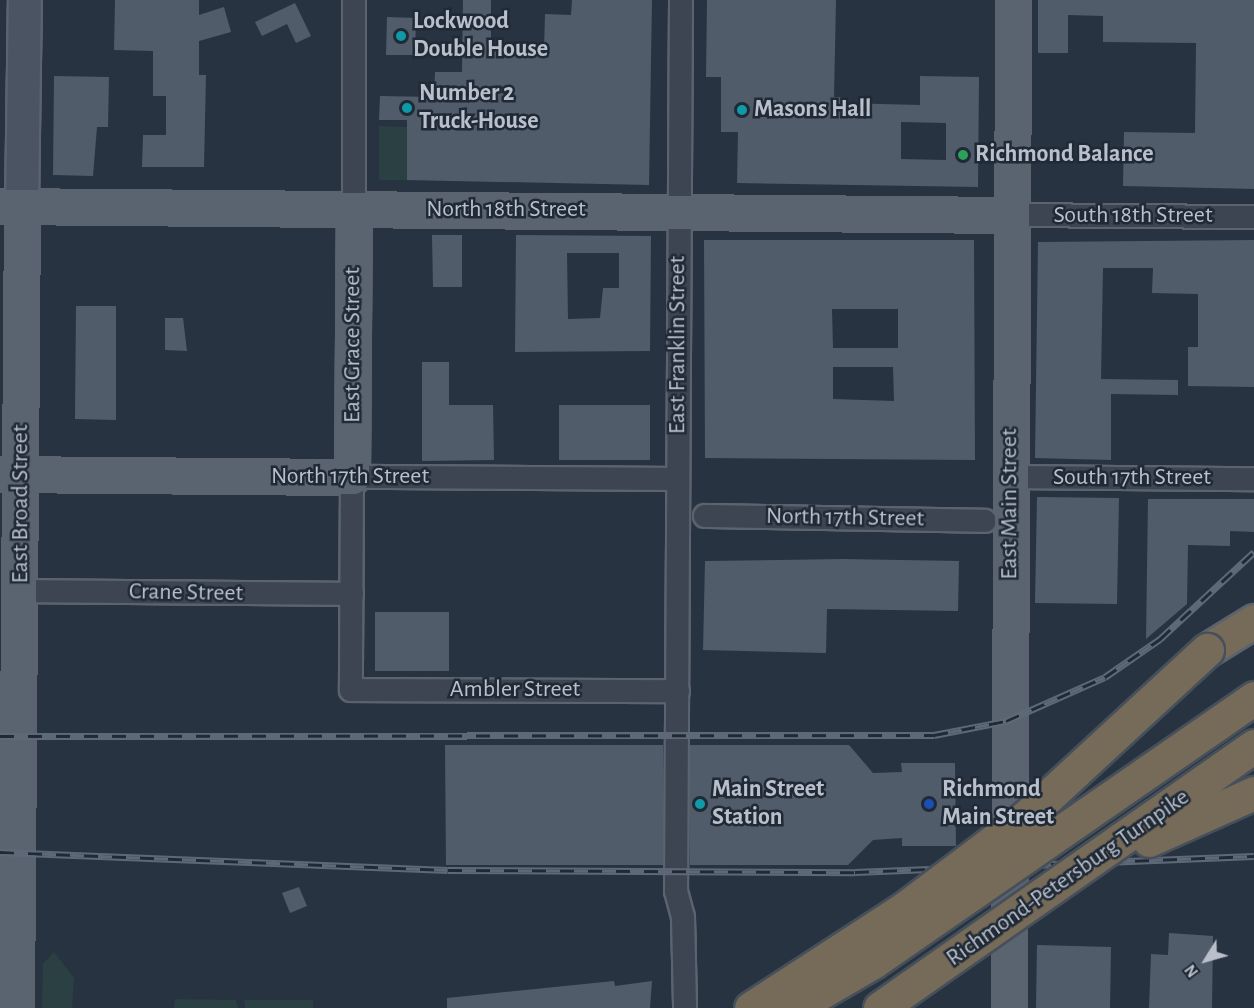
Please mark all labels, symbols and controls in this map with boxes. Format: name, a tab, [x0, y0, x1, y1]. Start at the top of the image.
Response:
place label: Lockwood Double House	[413, 8, 548, 64]
marker: Lockwood Double House	[394, 29, 408, 43]
place label: Number 2 Truck-House	[419, 80, 539, 136]
place label: Masons Hall	[754, 96, 871, 124]
marker: Number 2 Truck-House	[400, 101, 414, 115]
marker: Masons Hall	[735, 103, 749, 117]
place label: Richmond Balance	[975, 141, 1154, 169]
marker: Richmond Balance	[956, 148, 970, 162]
street label: North 18th Street	[426, 196, 586, 224]
street label: South 18th Street	[1053, 202, 1213, 230]
street label: East Franklin Street	[664, 256, 692, 434]
street label: East Grace Street	[339, 267, 367, 423]
street label: East Broad Street	[7, 425, 35, 583]
street label: East Main Street	[996, 428, 1024, 580]
street label: North 17th Street	[271, 463, 429, 491]
street label: South 17th Street	[1053, 464, 1211, 492]
street label: North 17th Street	[766, 502, 924, 534]
street label: Crane Street	[129, 578, 243, 608]
street label: Ambler Street	[450, 676, 580, 704]
place label: Main Street Station	[712, 776, 824, 832]
place label: Richmond Main Street	[942, 776, 1054, 832]
street label: Richmond-Petersburg Turnpike	[941, 783, 1195, 973]
marker: Richmond Main Street	[920, 795, 938, 813]
marker: Main Street Station	[693, 797, 707, 811]
north arrow	[1176, 930, 1236, 990]
text: N	[1182, 962, 1201, 980]

